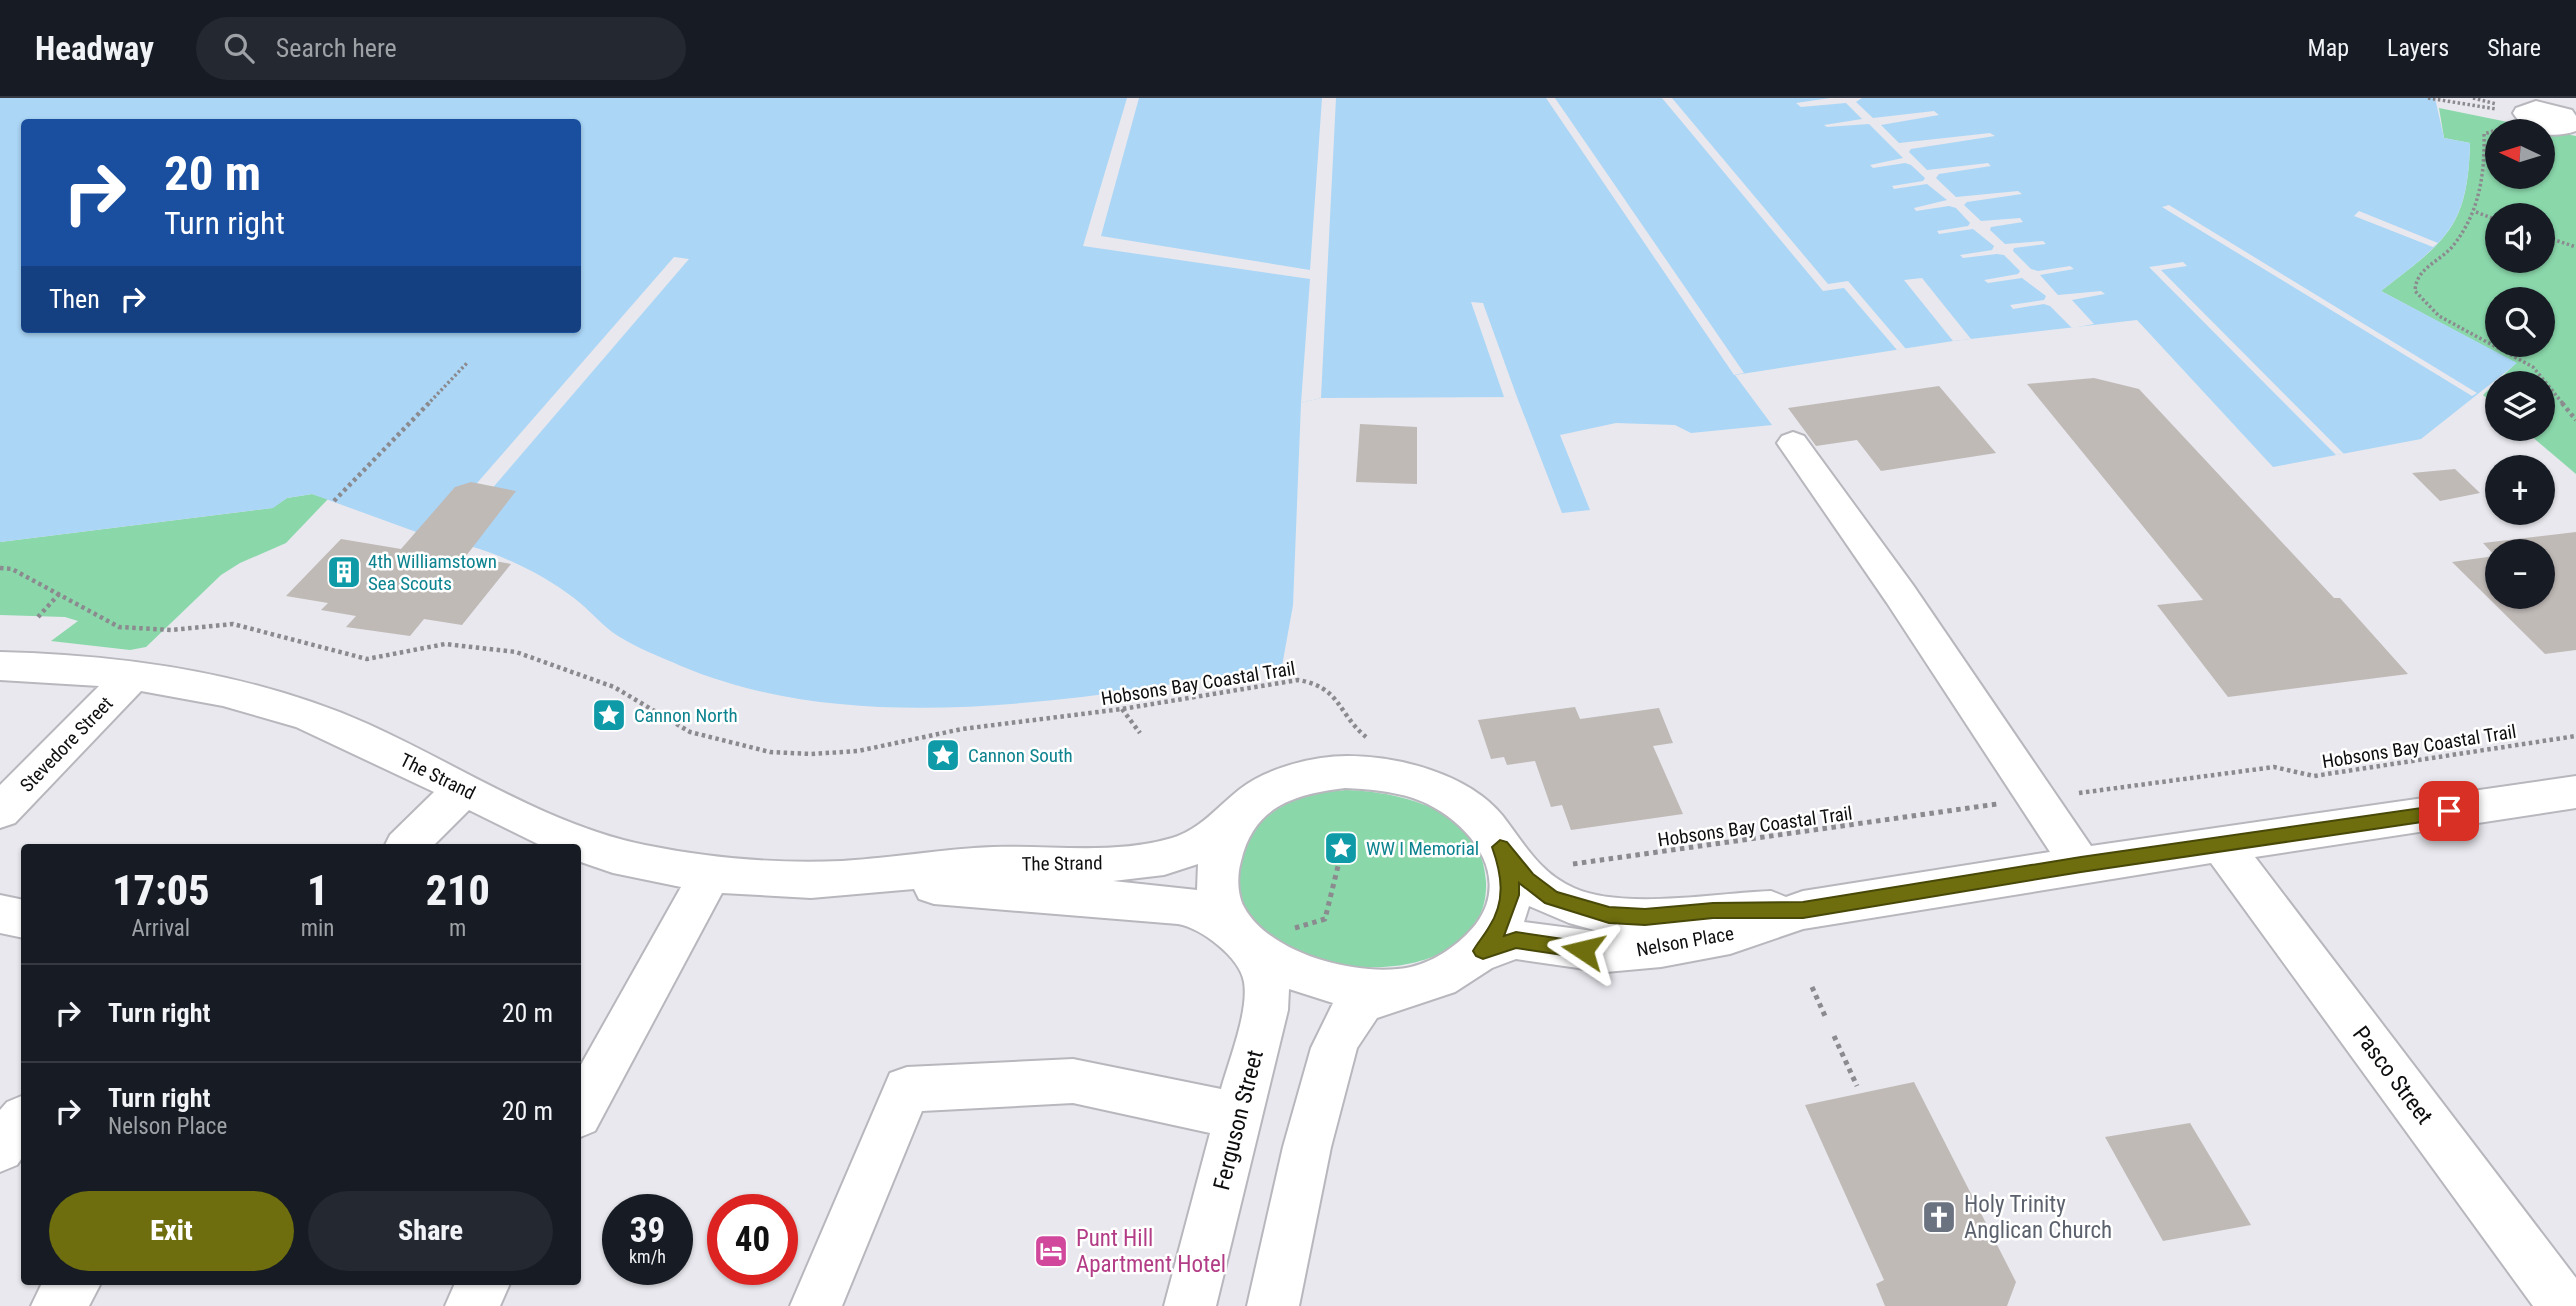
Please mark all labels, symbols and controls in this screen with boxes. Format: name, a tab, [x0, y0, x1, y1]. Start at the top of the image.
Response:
search box	[196, 17, 686, 80]
text: Headway	[35, 29, 154, 68]
icon: search	[220, 29, 258, 67]
text: Search here	[276, 33, 397, 63]
text: Map	[2308, 34, 2349, 62]
text: Layers	[2387, 34, 2449, 62]
text: Share	[2487, 34, 2541, 62]
north arrow	[2485, 119, 2555, 189]
map controls	[2485, 119, 2555, 609]
text: 20 m	[164, 145, 261, 202]
icon: right	[49, 147, 140, 238]
button: sound	[2485, 203, 2555, 273]
text: Turn right	[164, 204, 285, 242]
icon: right	[114, 280, 152, 318]
text: Then	[49, 284, 100, 314]
button: search	[2485, 287, 2555, 357]
button: layers	[2485, 371, 2555, 441]
button: +	[2485, 455, 2555, 525]
button: −	[2485, 539, 2555, 609]
place label: 4th Williamstown Sea Scouts	[368, 550, 497, 595]
building icon: 4th Williamstown Sea Scouts	[325, 553, 363, 591]
street label: Hobsons Bay Coastal Trail	[1099, 657, 1297, 710]
street label: Stevedore Street	[15, 692, 118, 797]
place icon: Cannon North	[590, 696, 628, 734]
place label: Cannon North	[634, 704, 738, 727]
street label: Hobsons Bay Coastal Trail	[2320, 720, 2518, 773]
place icon: Cannon South	[924, 736, 962, 774]
place label: Cannon South	[968, 744, 1073, 767]
street label: The Strand	[396, 748, 479, 805]
pin	[2419, 781, 2479, 841]
icon: arrive	[2430, 792, 2468, 830]
street label: Hobsons Bay Coastal Trail	[1656, 801, 1854, 852]
place icon: WW I Memorial	[1322, 829, 1360, 867]
place label: WW I Memorial	[1366, 837, 1479, 860]
street label: The Strand	[1021, 851, 1103, 876]
text: 17:05	[112, 866, 209, 915]
text: 1	[307, 866, 328, 915]
text: 210	[426, 866, 490, 915]
position arrow	[1546, 913, 1620, 987]
text: Arrival	[132, 915, 190, 942]
text: min	[301, 915, 334, 942]
text: m	[449, 915, 466, 942]
street label: Nelson Place	[1635, 922, 1736, 961]
icon: right	[49, 994, 87, 1032]
text: Turn right	[108, 998, 210, 1028]
text: 20 m	[502, 998, 553, 1028]
street label: Pasco Street	[2347, 1021, 2438, 1130]
street label: Ferguson Street	[1208, 1047, 1269, 1193]
text: Turn right	[108, 1083, 210, 1113]
icon: right	[49, 1092, 87, 1130]
text: 20 m	[502, 1096, 553, 1126]
text: Nelson Place	[108, 1113, 227, 1140]
button: Exit	[49, 1191, 294, 1271]
button: Share	[308, 1191, 553, 1271]
place label: Holy Trinity Anglican Church	[1964, 1191, 2112, 1244]
speed limit sign: 40	[707, 1194, 798, 1285]
church icon: Holy Trinity Anglican Church	[1920, 1198, 1958, 1236]
text: 39	[630, 1210, 665, 1251]
place label: Punt Hill Apartment Hotel	[1076, 1225, 1226, 1278]
hotel icon: Punt Hill Apartment Hotel	[1032, 1232, 1070, 1270]
text: km/h	[629, 1246, 666, 1267]

